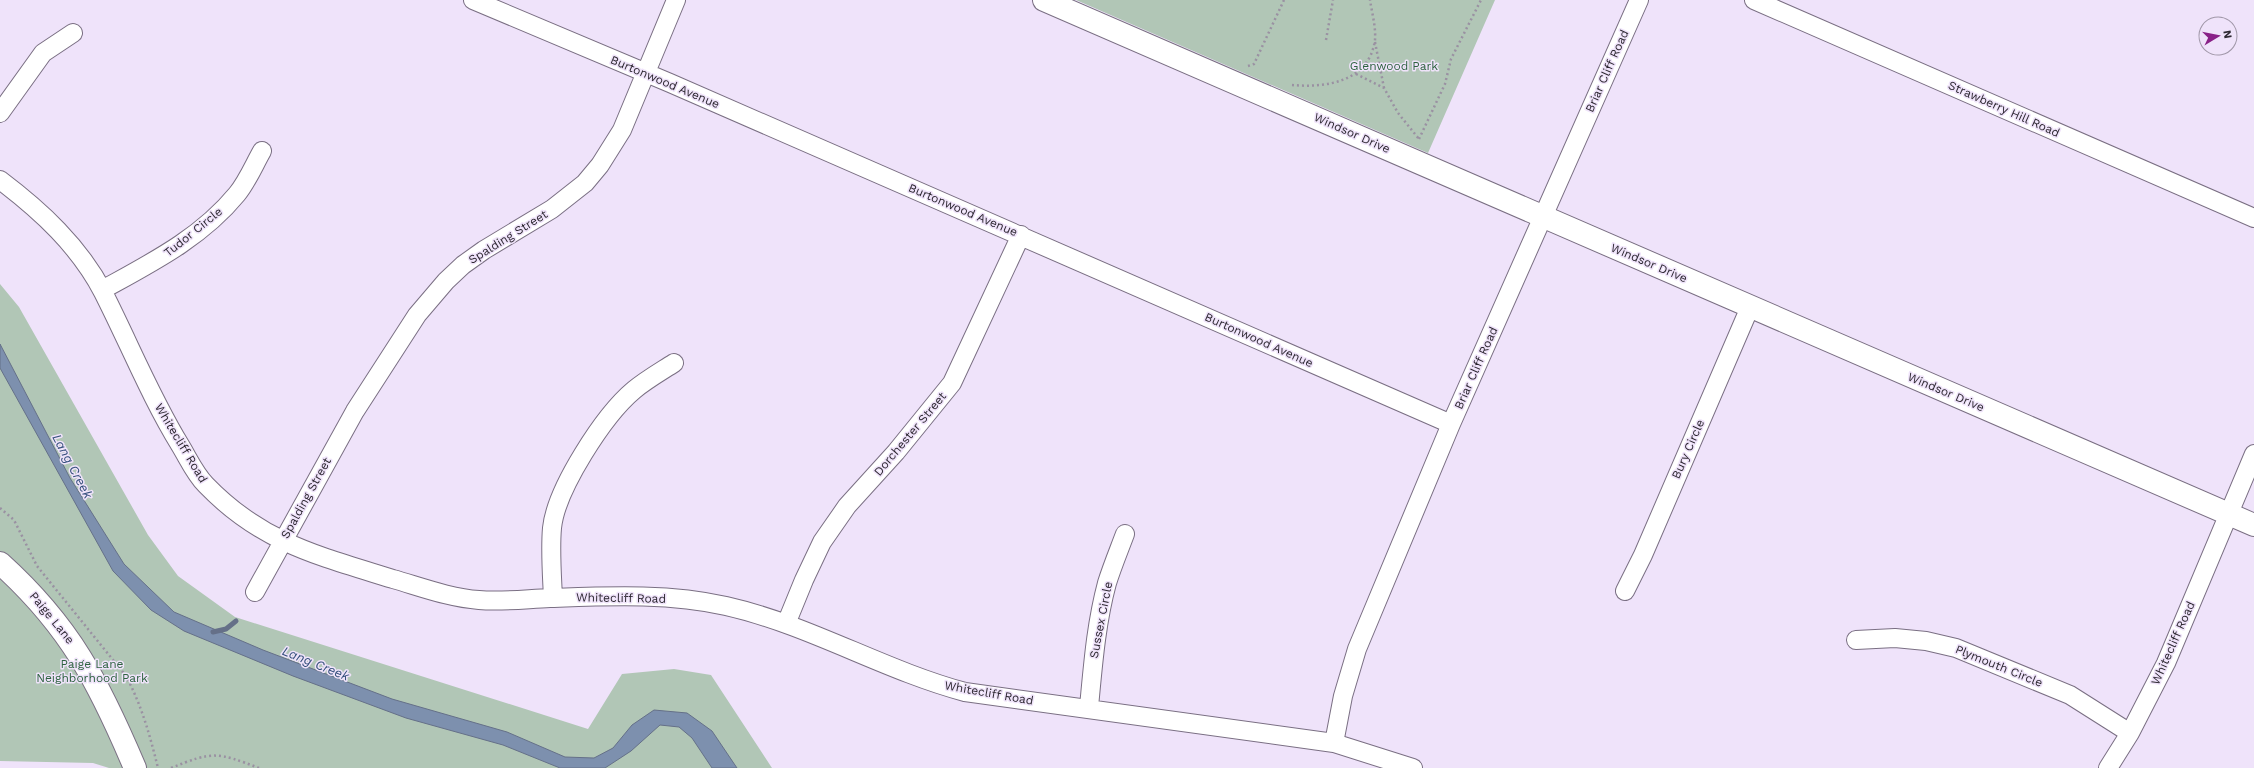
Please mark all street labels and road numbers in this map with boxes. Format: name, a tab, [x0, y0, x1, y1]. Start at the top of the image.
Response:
street label: Briar Cliff Road	[1583, 28, 1631, 114]
street label: Burtonwood Avenue	[608, 53, 722, 111]
street label: Strawberry Hill Road	[1946, 78, 2062, 140]
street label: Windsor Drive	[1312, 110, 1392, 156]
street label: Burtonwood Avenue	[906, 181, 1020, 239]
street label: Tudor Circle	[161, 204, 225, 260]
street label: Spalding Street	[466, 207, 550, 267]
street label: Windsor Drive	[1609, 241, 1689, 285]
street label: Burtonwood Avenue	[1203, 310, 1315, 370]
street label: Briar Cliff Road	[1452, 325, 1500, 411]
street label: Windsor Drive	[1906, 370, 1986, 414]
street label: Dorchester Street	[871, 389, 949, 479]
street label: Whitecliff Road	[152, 401, 210, 485]
street label: Bury Circle	[1669, 417, 1707, 481]
street label: Spalding Street	[278, 455, 334, 541]
street label: Sussex Circle	[1087, 580, 1115, 660]
street label: Paige Lane	[27, 589, 77, 647]
street label: Whitecliff Road	[576, 590, 666, 606]
street label: Whitecliff Road	[2148, 599, 2198, 687]
street label: Plymouth Circle	[1953, 642, 2045, 690]
street label: Whitecliff Road	[943, 678, 1035, 708]

